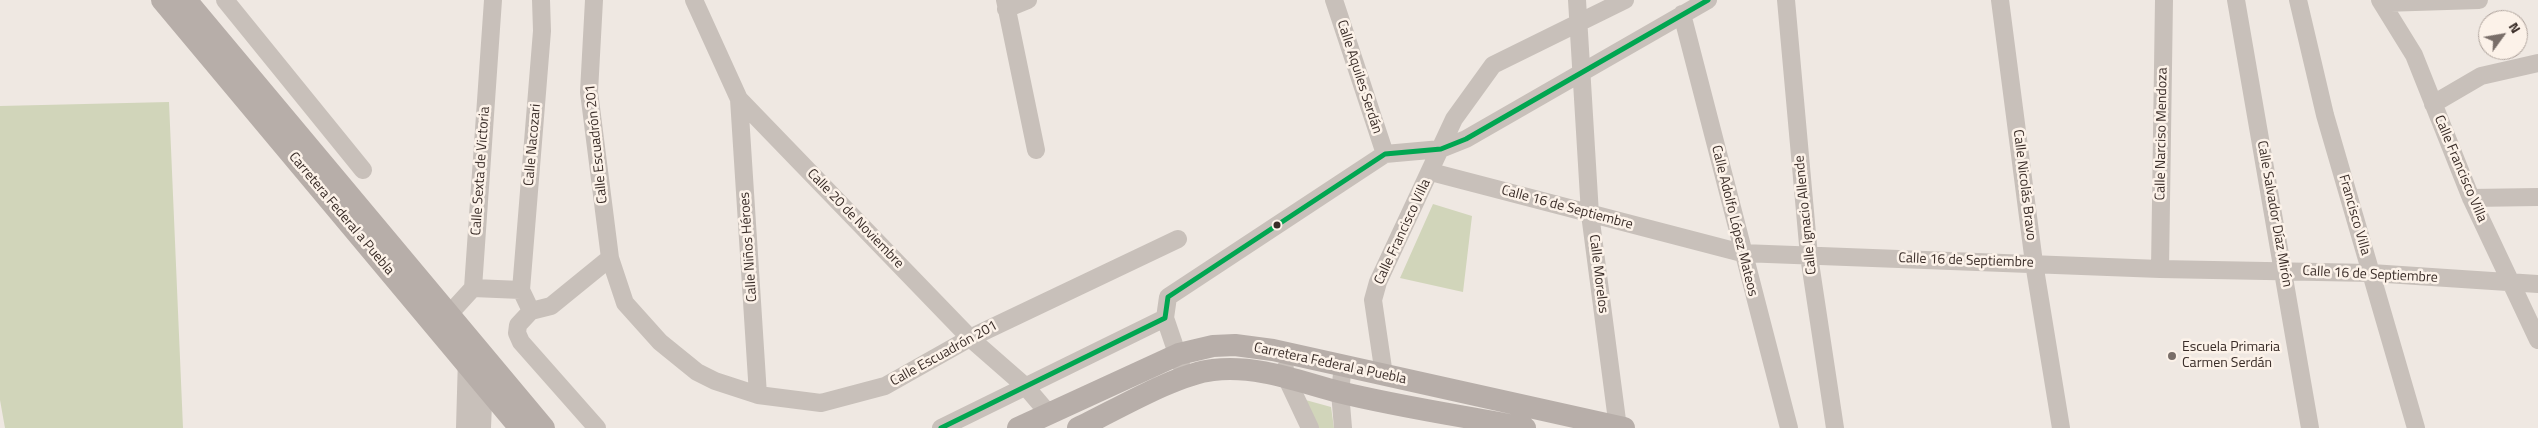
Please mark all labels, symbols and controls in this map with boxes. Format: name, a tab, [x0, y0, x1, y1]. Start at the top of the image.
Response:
north arrow	[2478, 10, 2528, 60]
street label: Calle Aquiles Serdán	[1333, 18, 1385, 136]
text: N	[2504, 18, 2527, 37]
street label: Calle Narciso Mendoza	[2152, 67, 2172, 201]
street label: Calle Escuadrón 201	[582, 84, 612, 204]
street label: Calle Nacozari	[521, 103, 545, 187]
street label: Calle Sexta de Victoria	[468, 106, 494, 236]
street label: Calle Francisco Villa	[2430, 113, 2490, 225]
street label: Calle Nicolás Bravo	[2009, 129, 2039, 241]
street label: Calle Salvador Díaz Mirón	[2253, 139, 2295, 289]
street label: Calle Adolfo López Mateos	[1707, 144, 1761, 298]
street label: Carretera Federal a Puebla	[285, 149, 397, 279]
street label: Calle Ignacio Allende	[1791, 155, 1821, 275]
street label: Calle 20 de Noviembre	[803, 166, 907, 272]
street label: Francisco Villa	[2334, 173, 2374, 257]
street label: Calle Francisco Villa	[1371, 177, 1435, 287]
street label: Calle 16 de Septiembre	[1499, 182, 1635, 234]
street label: Calle Niños Héroes	[737, 191, 761, 303]
unlabelled marker	[1272, 220, 1282, 230]
street label: Calle Morelos	[1585, 234, 1611, 314]
street label: Calle 16 de Septiembre	[1898, 250, 2034, 272]
street label: Calle 16 de Septiembre	[2302, 263, 2438, 287]
street label: Calle Escuadrón 201	[888, 318, 1000, 390]
street label: Carretera Federal a Puebla	[1252, 340, 1408, 388]
place label: Escuela Primaria Carmen Serdán	[2182, 340, 2280, 372]
marker: Escuela Primaria Carmen Serdán	[2166, 350, 2178, 362]

